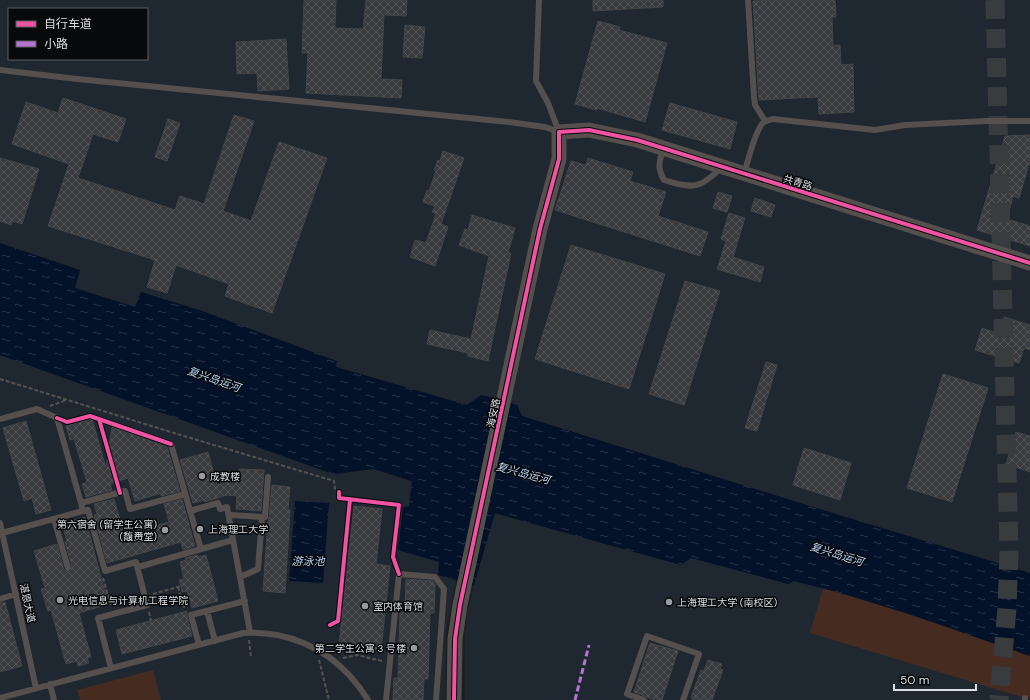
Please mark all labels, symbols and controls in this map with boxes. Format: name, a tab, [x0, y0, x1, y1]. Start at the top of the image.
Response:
legend	[8, 8, 148, 60]
text: 自行车道	[44, 16, 92, 32]
text: 小路	[44, 36, 68, 52]
street label: 共青路	[782, 172, 814, 193]
water label: 复兴岛运河	[186, 363, 244, 395]
street label: 海安路	[484, 397, 503, 429]
water label: 复兴岛运河	[495, 459, 553, 487]
place label: 成教楼	[210, 470, 240, 483]
marker: 成教楼	[197, 471, 207, 481]
place label: 第六宿舍 (留学生公寓) (馥赉堂)	[57, 518, 157, 543]
place label: 上海理工大学	[208, 523, 268, 536]
marker: 上海理工大学	[195, 524, 205, 534]
marker: 第六宿舍 (留学生公寓) (馥赉堂)	[160, 525, 170, 535]
water label: 复兴岛运河	[809, 539, 867, 569]
water label: 游泳池	[292, 554, 325, 568]
street label: 湛恩大道	[17, 582, 38, 624]
place label: 光电信息与计算机工程学院	[68, 594, 188, 607]
marker: 光电信息与计算机工程学院	[55, 595, 65, 605]
place label: 上海理工大学 (南校区)	[677, 596, 777, 609]
marker: 上海理工大学 (南校区)	[664, 597, 674, 607]
place label: 室内体育馆	[373, 600, 423, 613]
marker: 室内体育馆	[360, 601, 370, 611]
place label: 第二学生公寓 3 号楼	[315, 642, 406, 655]
marker: 第二学生公寓 3 号楼	[409, 643, 419, 653]
scale bar	[894, 666, 976, 692]
text: 50 m	[900, 672, 929, 688]

